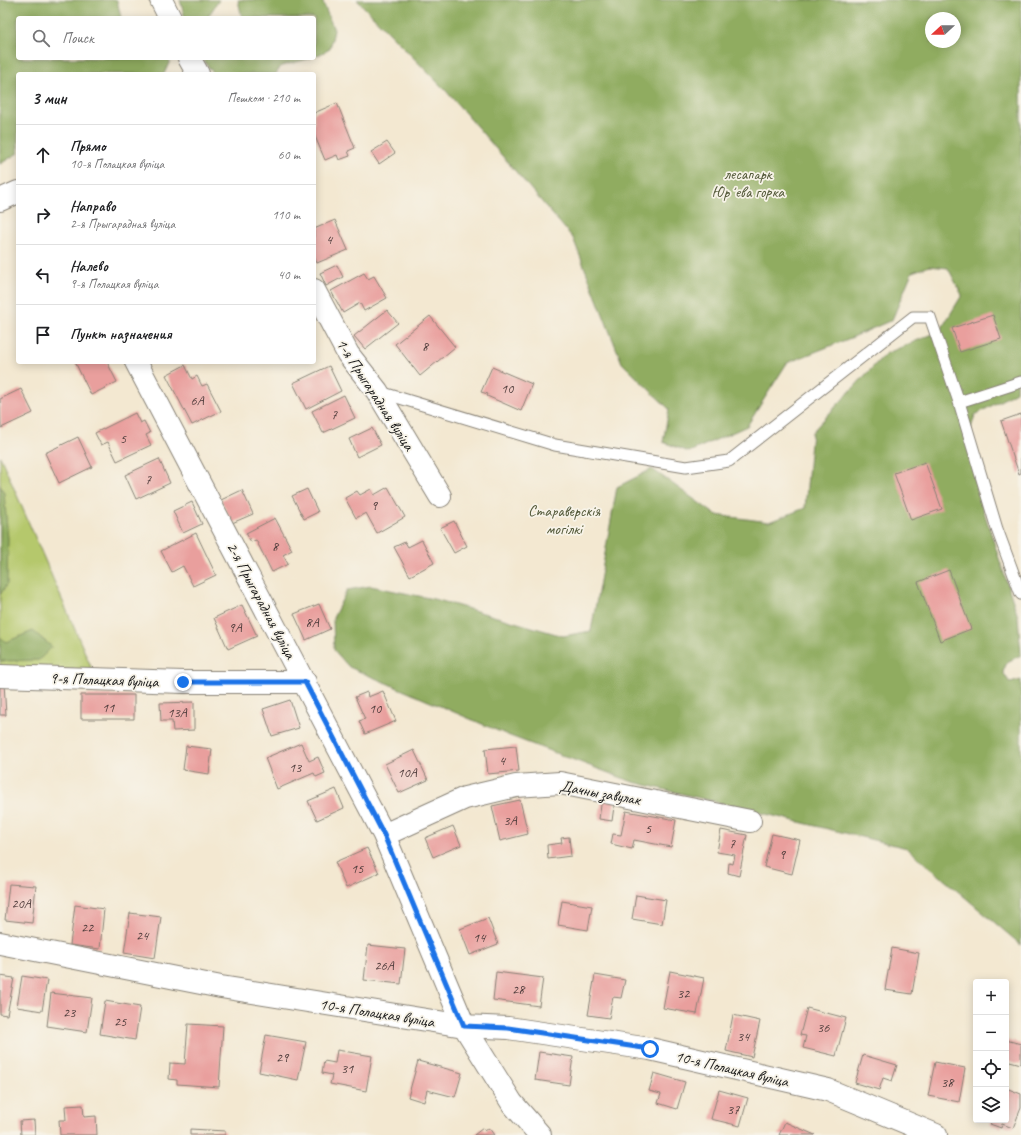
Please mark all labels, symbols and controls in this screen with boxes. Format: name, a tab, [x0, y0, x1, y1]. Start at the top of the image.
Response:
north arrow	[925, 12, 961, 48]
search box	[16, 16, 316, 60]
icon: search	[30, 27, 52, 49]
text: Поиск	[62, 29, 94, 48]
text: 3 мин	[32, 88, 67, 109]
text: Пешком · 210 m	[227, 90, 300, 106]
text: Прямо	[70, 137, 106, 156]
icon: ahead	[32, 144, 54, 166]
text: 60 m	[278, 147, 300, 163]
text: 10-я Полацкая вуліца	[70, 156, 164, 172]
park label: лесапарк Юрʼева горка	[712, 164, 785, 202]
text: Направо	[70, 197, 116, 216]
icon: right	[32, 204, 54, 226]
text: 110 m	[272, 207, 300, 223]
text: 2-я Прыгарадная вуліца	[70, 216, 175, 232]
house number: 4	[326, 231, 334, 248]
text: Налево	[70, 257, 108, 276]
icon: left	[32, 264, 54, 286]
text: 40 m	[278, 267, 300, 283]
text: 9-я Полацкая вуліца	[70, 276, 158, 292]
icon: arrive	[32, 324, 54, 346]
text: Пункт назначения	[70, 325, 172, 344]
street label: 1-я Прыгарадная вуліца	[332, 335, 419, 455]
house number: 8	[422, 338, 430, 355]
house number: 10	[501, 380, 515, 397]
house number: 6А	[190, 392, 205, 409]
house number: 7	[331, 406, 338, 423]
house number: 5	[120, 430, 127, 447]
house number: 7	[145, 471, 152, 488]
house number: 9	[371, 497, 379, 514]
park label: Стараверскія могілкі	[528, 501, 601, 539]
house number: 8	[272, 538, 280, 555]
street label: 2-я Прыгарадная вуліца	[222, 539, 301, 663]
house number: 8А	[305, 614, 320, 631]
house number: 9А	[228, 619, 243, 636]
street label: 9-я Полацкая вуліца	[49, 668, 160, 692]
route end	[174, 673, 192, 691]
house number: 11	[102, 699, 115, 716]
house number: 10	[369, 700, 383, 717]
house number: 13А	[167, 704, 188, 721]
house number: 4	[499, 752, 507, 769]
house number: 13	[289, 759, 303, 776]
house number: 10А	[397, 764, 418, 781]
street label: Дачны завулак	[558, 776, 644, 810]
house number: 3А	[503, 812, 518, 829]
house number: 5	[645, 820, 652, 837]
house number: 7	[729, 835, 736, 852]
house number: 9	[779, 846, 787, 863]
house number: 15	[351, 860, 364, 877]
house number: 20А	[11, 895, 32, 912]
house number: 22	[81, 919, 95, 936]
house number: 24	[136, 927, 150, 944]
house number: 14	[473, 929, 487, 946]
house number: 26А	[374, 957, 395, 974]
map controls	[973, 979, 1009, 1123]
button: +	[973, 979, 1009, 1015]
house number: 28	[512, 981, 526, 998]
house number: 32	[677, 985, 691, 1002]
street label: 10-я Полацкая вуліца	[318, 994, 437, 1032]
house number: 23	[63, 1004, 77, 1021]
house number: 25	[114, 1013, 127, 1030]
button: −	[973, 1015, 1009, 1051]
house number: 36	[817, 1019, 830, 1036]
house number: 34	[737, 1028, 751, 1045]
route start	[641, 1040, 659, 1058]
street label: 10-я Полацкая вуліца	[673, 1046, 792, 1092]
house number: 29	[276, 1049, 290, 1066]
button: locate	[973, 1051, 1009, 1087]
house number: 31	[341, 1060, 354, 1077]
house number: 38	[941, 1074, 955, 1091]
button: layers	[973, 1087, 1009, 1123]
house number: 37	[727, 1101, 740, 1118]

